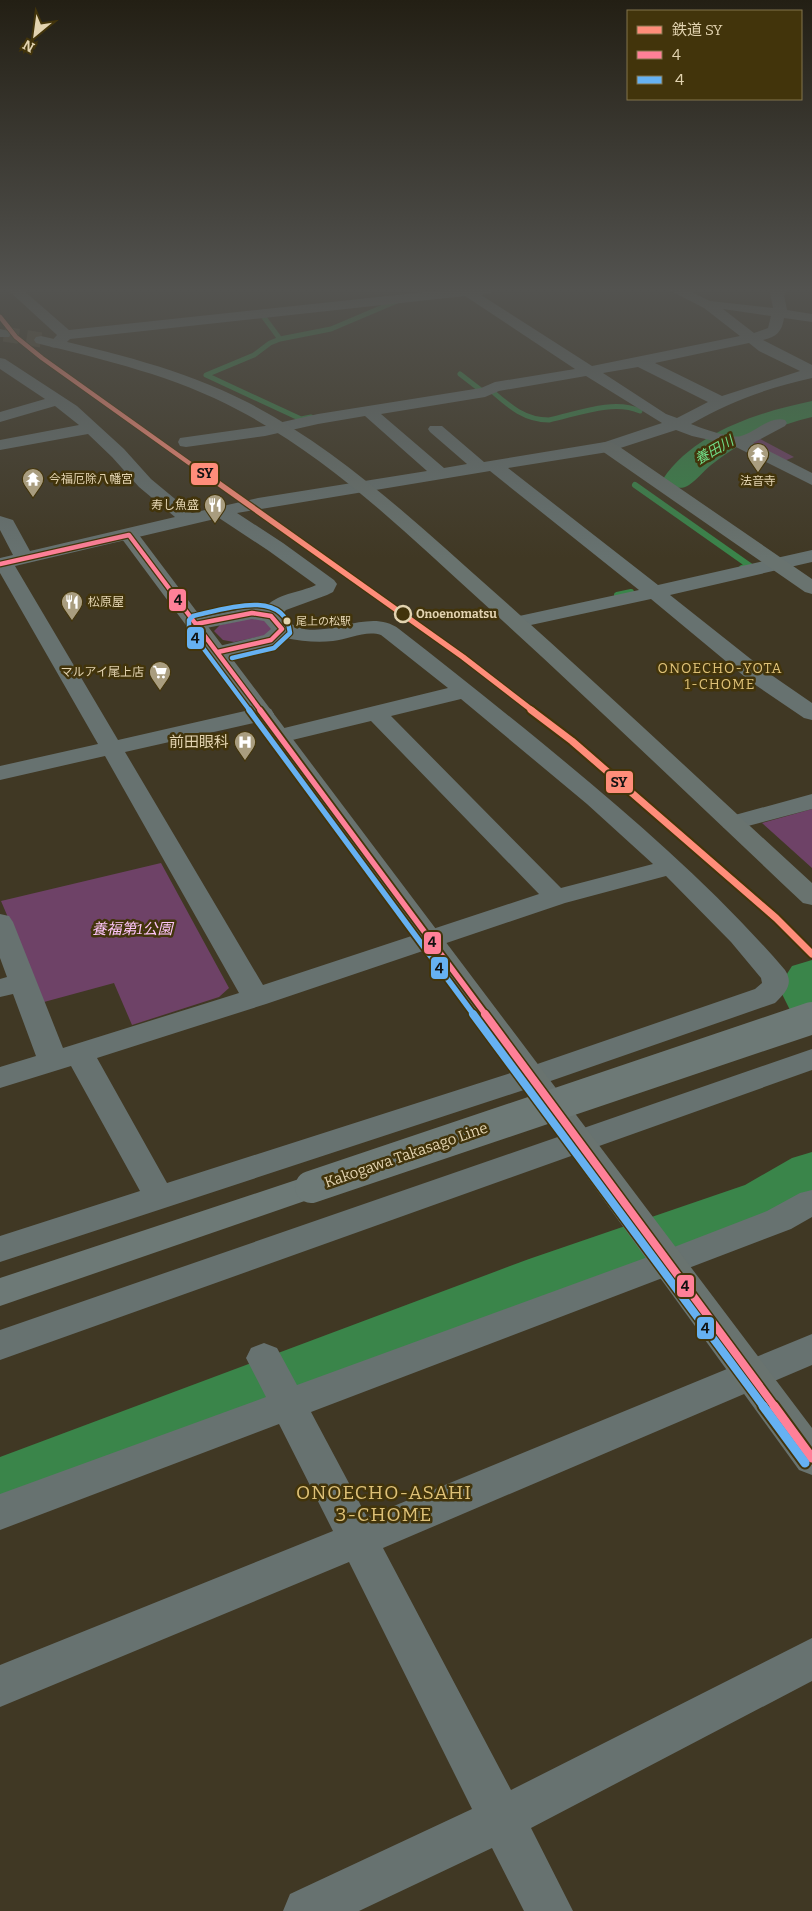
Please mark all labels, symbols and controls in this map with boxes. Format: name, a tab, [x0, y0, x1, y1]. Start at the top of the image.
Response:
north arrow	[10, 10, 60, 60]
legend	[627, 10, 802, 100]
text: 鉄道 SY	[672, 21, 723, 39]
text: N	[20, 36, 38, 56]
text: 4	[672, 46, 681, 64]
text: ４	[672, 71, 687, 89]
water label: 養田川	[692, 432, 738, 468]
temple icon: 法音寺	[746, 442, 770, 473]
line badge: SY	[190, 462, 219, 486]
text: SY	[197, 465, 214, 482]
temple icon: 今福厄除八幡宮	[21, 467, 45, 498]
place label: 今福厄除八幡宮	[49, 472, 133, 486]
place label: 法音寺	[740, 474, 776, 488]
restaurant icon: 寿し魚盛	[203, 493, 227, 524]
place label: 寿し魚盛	[151, 498, 199, 512]
line badge: 4	[168, 588, 187, 612]
restaurant icon: 松原屋	[60, 590, 84, 621]
text: 4	[174, 592, 183, 609]
place label: 松原屋	[88, 595, 124, 609]
marker: Onoenomatsu	[394, 605, 412, 623]
place label: Onoenomatsu	[416, 607, 497, 621]
place label: 尾上の松駅	[296, 615, 351, 628]
marker: 尾上の松駅	[282, 616, 292, 626]
line badge: ４	[186, 626, 205, 650]
text: ４	[188, 630, 202, 647]
supermarket icon: マルアイ尾上店	[148, 660, 172, 691]
district label: ONOECHO-YOTA 1-CHOME	[658, 660, 782, 693]
place label: マルアイ尾上店	[61, 665, 144, 679]
hospital icon: 前田眼科	[233, 730, 257, 761]
place label: 前田眼科	[169, 733, 229, 751]
line badge: SY	[605, 770, 634, 794]
text: SY	[611, 774, 628, 791]
park label: 養福第1公園	[92, 920, 174, 938]
line badge: 4	[423, 931, 442, 955]
text: 4	[428, 934, 437, 951]
line badge: ４	[430, 956, 449, 980]
text: ４	[432, 960, 446, 977]
street label: Kakogawa Takasago Line	[322, 1119, 490, 1191]
line badge: 4	[676, 1274, 695, 1298]
text: 4	[681, 1278, 690, 1295]
line badge: ４	[696, 1316, 715, 1340]
text: ４	[698, 1320, 712, 1337]
district label: ONOECHO-ASAHI 3-CHOME	[296, 1481, 472, 1526]

